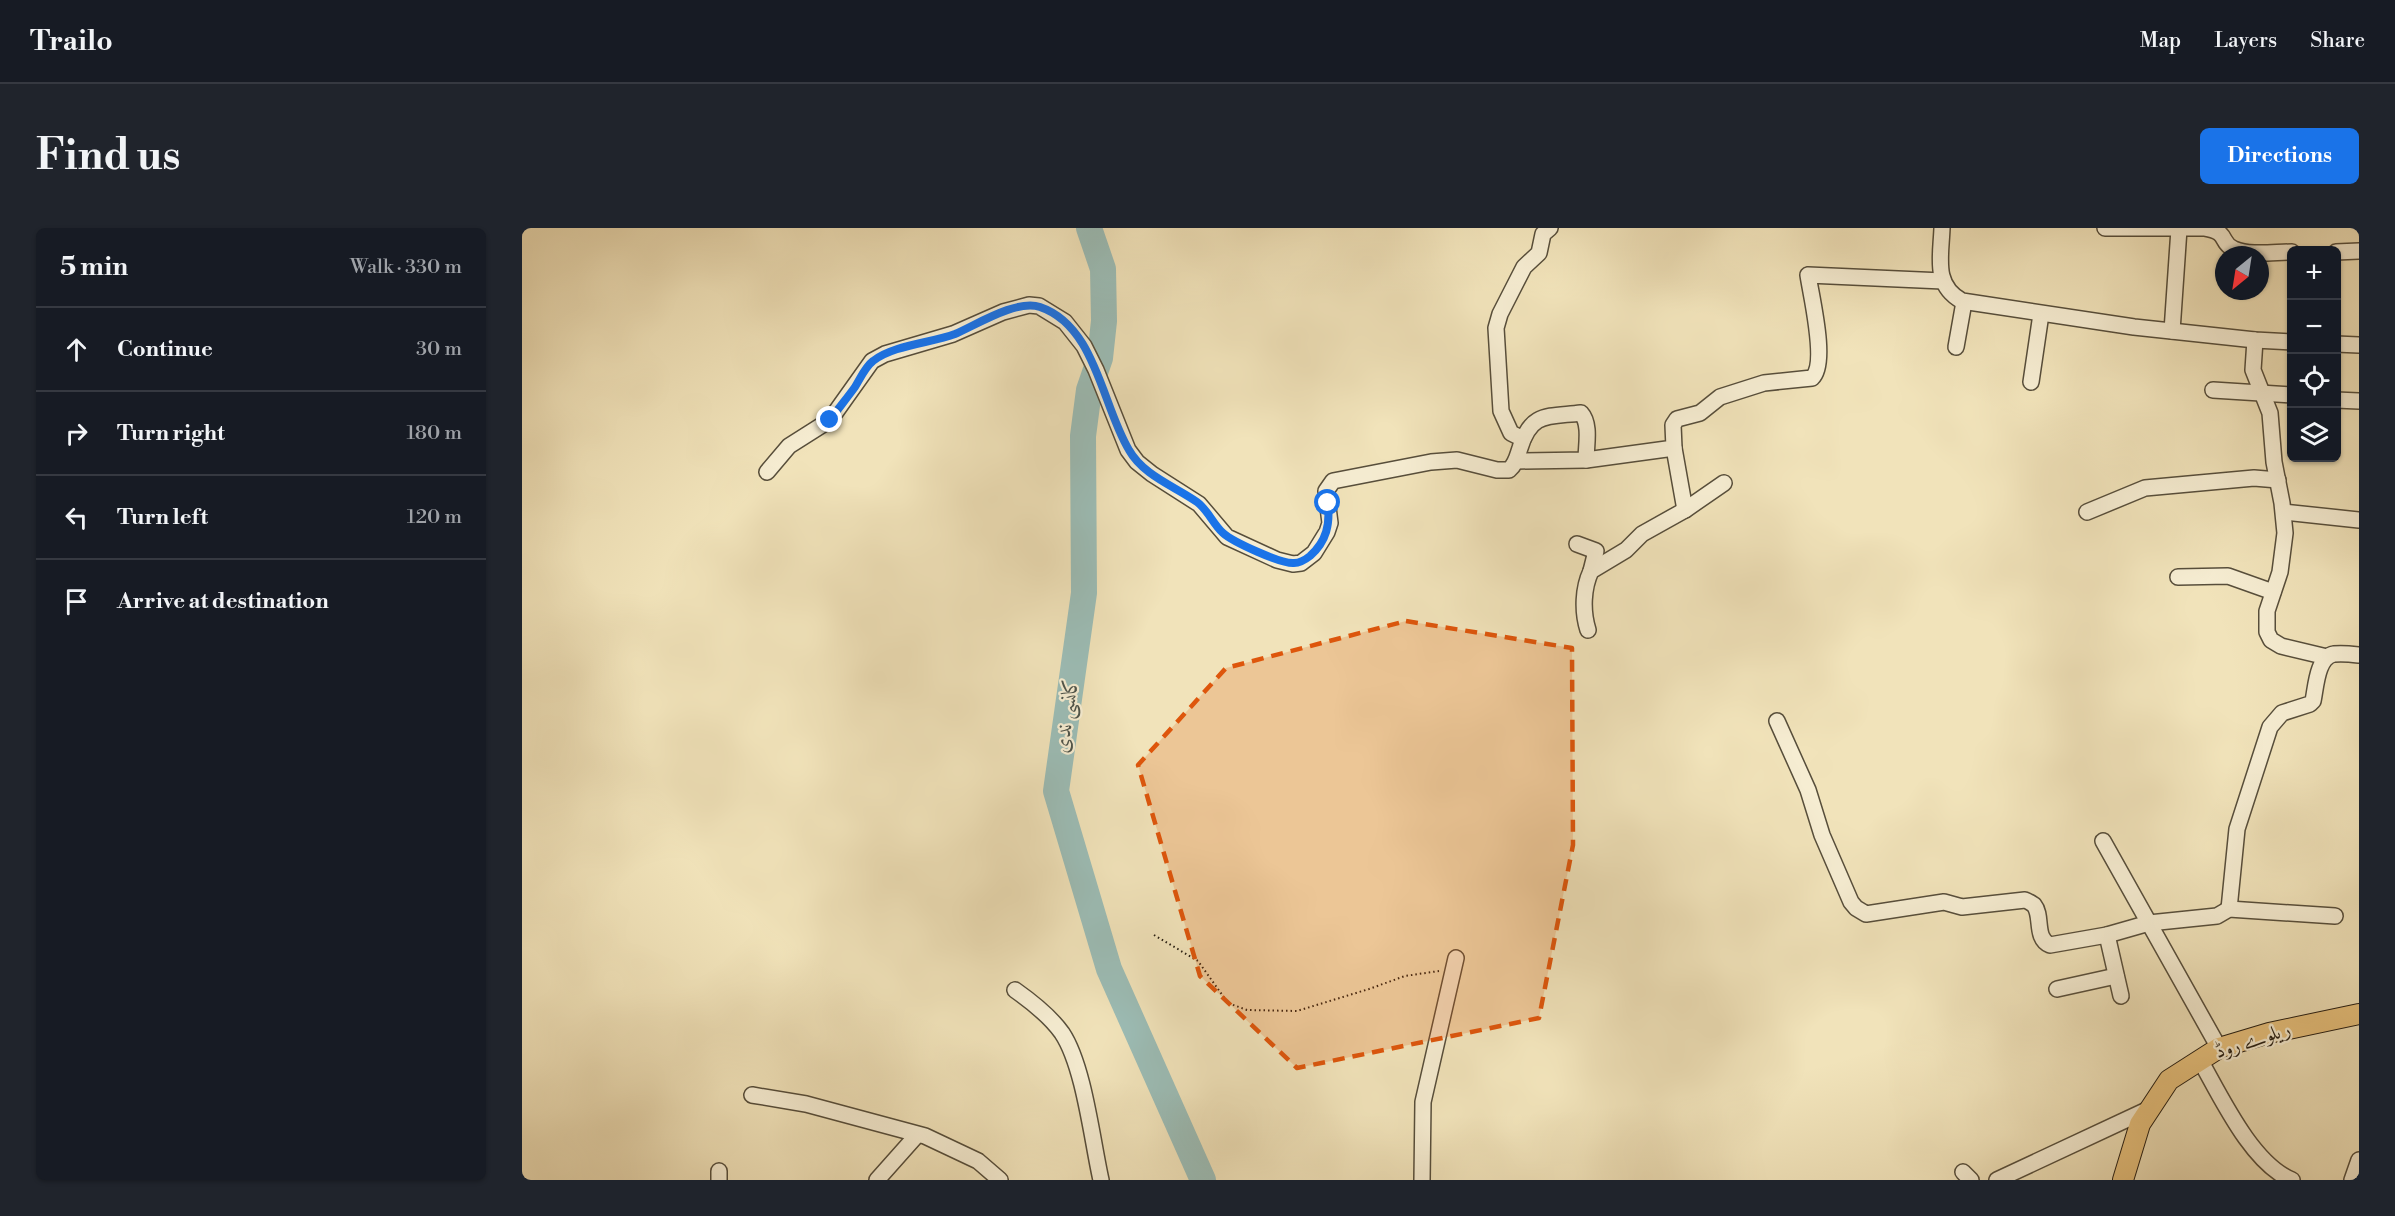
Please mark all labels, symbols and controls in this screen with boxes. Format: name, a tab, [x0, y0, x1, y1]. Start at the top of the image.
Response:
text: Trailo	[30, 24, 113, 59]
text: Map	[2140, 28, 2181, 54]
text: Layers	[2214, 28, 2277, 54]
text: Share	[2310, 28, 2365, 54]
button: Directions	[2200, 128, 2359, 184]
text: Find us	[36, 130, 180, 183]
north arrow	[2215, 246, 2269, 300]
map controls	[2287, 246, 2341, 462]
button: +	[2287, 246, 2341, 300]
text: 5 min	[60, 251, 128, 283]
text: Walk · 330 m	[350, 255, 462, 280]
button: −	[2287, 300, 2341, 354]
icon: ahead	[60, 333, 93, 366]
text: Continue	[117, 336, 213, 363]
text: 30 m	[416, 337, 462, 362]
button: locate	[2287, 354, 2341, 408]
route end	[816, 406, 842, 432]
button: layers	[2287, 408, 2341, 462]
icon: right	[60, 417, 93, 450]
text: Turn right	[117, 420, 225, 447]
text: 180 m	[407, 421, 462, 446]
route start	[1314, 489, 1340, 515]
icon: left	[60, 501, 93, 534]
text: Turn left	[117, 504, 208, 531]
text: 120 m	[407, 505, 462, 530]
icon: arrive	[60, 585, 93, 618]
text: Arrive at destination	[117, 588, 329, 615]
water label: کانسی ندی	[1049, 675, 1086, 755]
street label: ریلوے روڈ	[2212, 1017, 2294, 1065]

